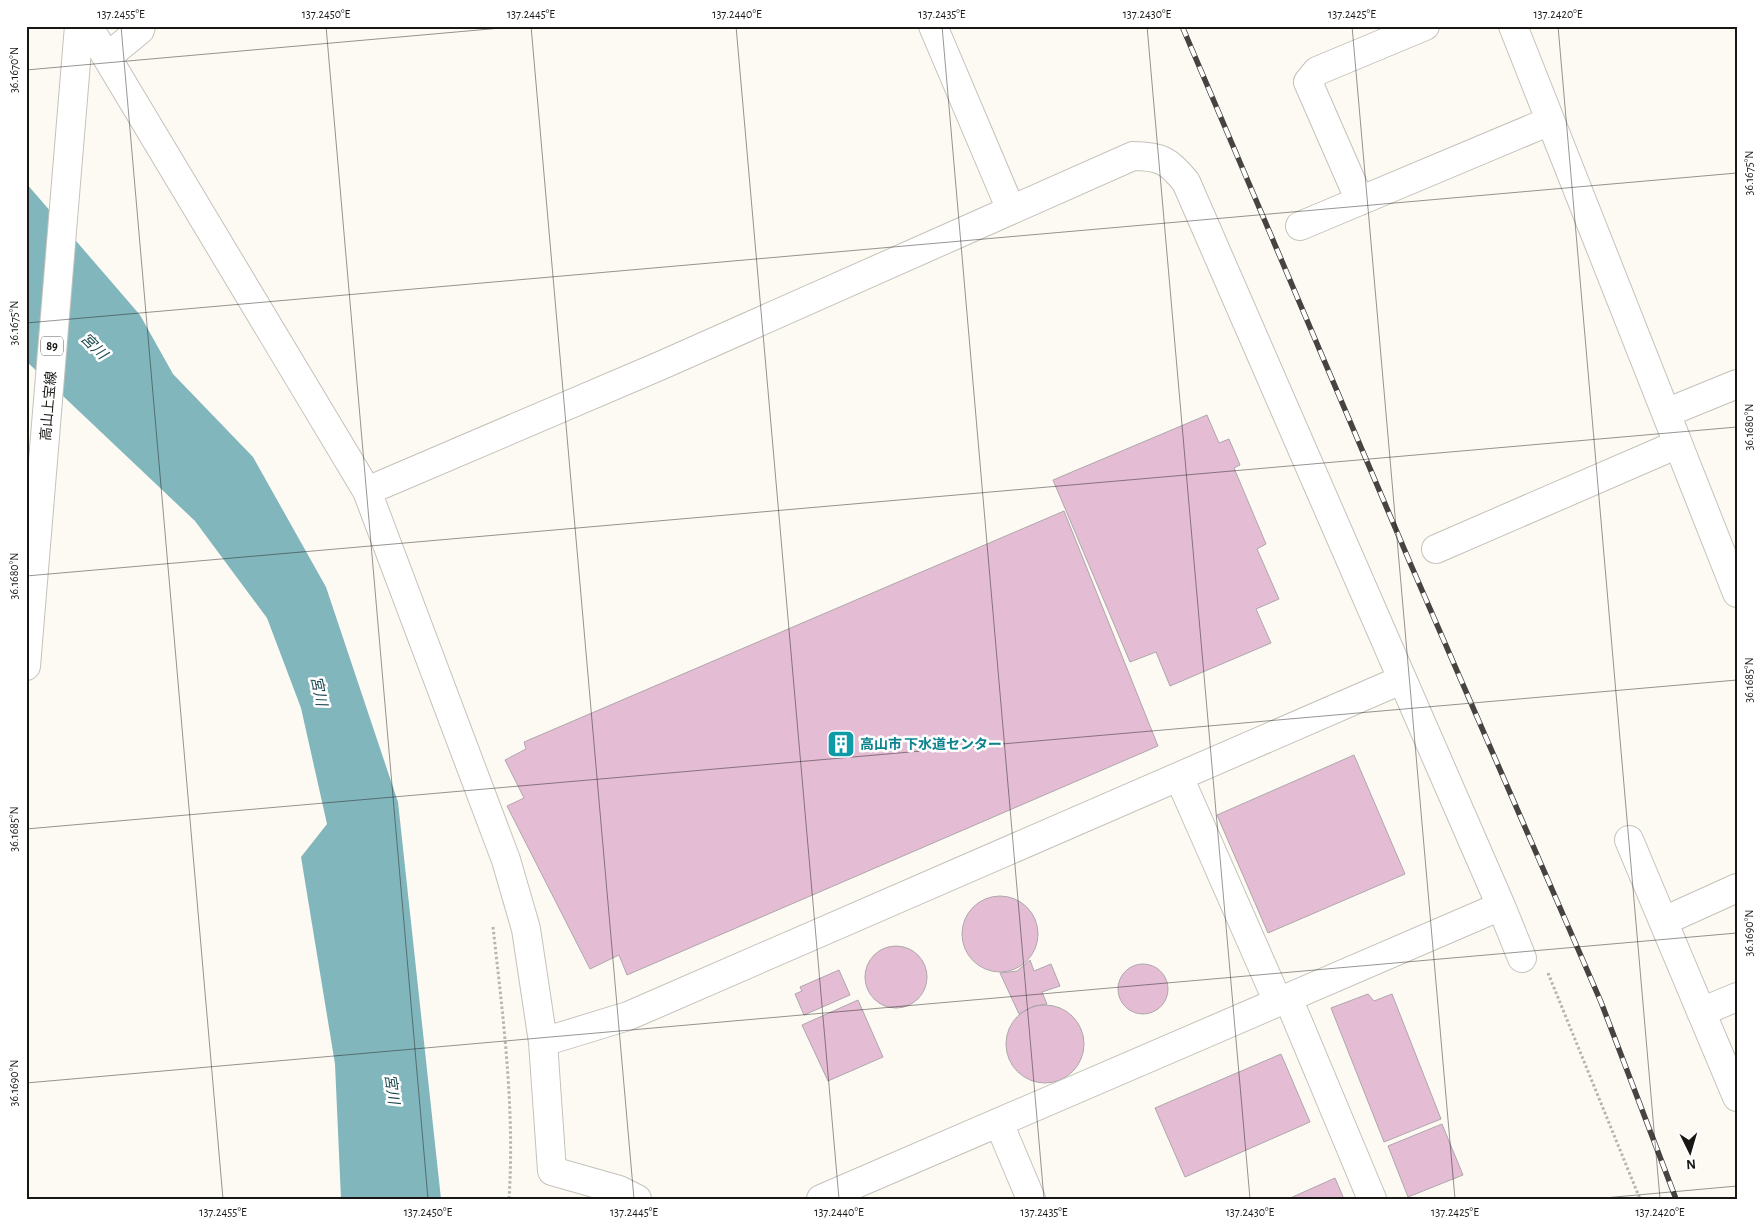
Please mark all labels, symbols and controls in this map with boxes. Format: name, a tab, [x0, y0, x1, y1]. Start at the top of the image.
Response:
text: 137.2455°E	[97, 8, 145, 20]
text: 137.2450°E	[302, 8, 351, 20]
text: 137.2445°E	[507, 8, 555, 20]
text: 137.2440°E	[712, 8, 762, 20]
text: 137.2435°E	[918, 8, 966, 20]
text: 137.2430°E	[1123, 8, 1172, 20]
text: 137.2425°E	[1328, 8, 1376, 20]
text: 137.2420°E	[1533, 8, 1583, 20]
text: 36.1670°N	[8, 47, 20, 93]
text: 36.1675°N	[1743, 151, 1755, 195]
text: 36.1675°N	[8, 301, 20, 345]
water label: 宮川	[78, 330, 112, 364]
road number: 89	[41, 336, 63, 356]
street label: 高山上宝線	[38, 371, 59, 442]
text: 36.1680°N	[1743, 404, 1755, 450]
text: 36.1680°N	[8, 553, 20, 599]
text: 36.1685°N	[1743, 657, 1755, 703]
water label: 宮川	[308, 675, 330, 709]
building icon: 高山市 下水道センター	[826, 729, 856, 759]
place label: 高山市 下水道センター	[860, 737, 1002, 752]
text: 36.1685°N	[8, 806, 20, 852]
text: 36.1690°N	[1743, 910, 1755, 956]
text: 36.1690°N	[8, 1060, 20, 1106]
water label: 宮川	[382, 1073, 402, 1107]
north arrow	[1666, 1128, 1716, 1178]
text: N	[1686, 1157, 1697, 1171]
text: 137.2455°E	[199, 1206, 247, 1218]
text: 137.2450°E	[404, 1206, 453, 1218]
text: 137.2445°E	[610, 1206, 658, 1218]
text: 137.2440°E	[814, 1206, 864, 1218]
text: 137.2435°E	[1020, 1206, 1068, 1218]
text: 137.2430°E	[1226, 1206, 1275, 1218]
text: 137.2425°E	[1431, 1206, 1479, 1218]
text: 137.2420°E	[1635, 1206, 1685, 1218]

